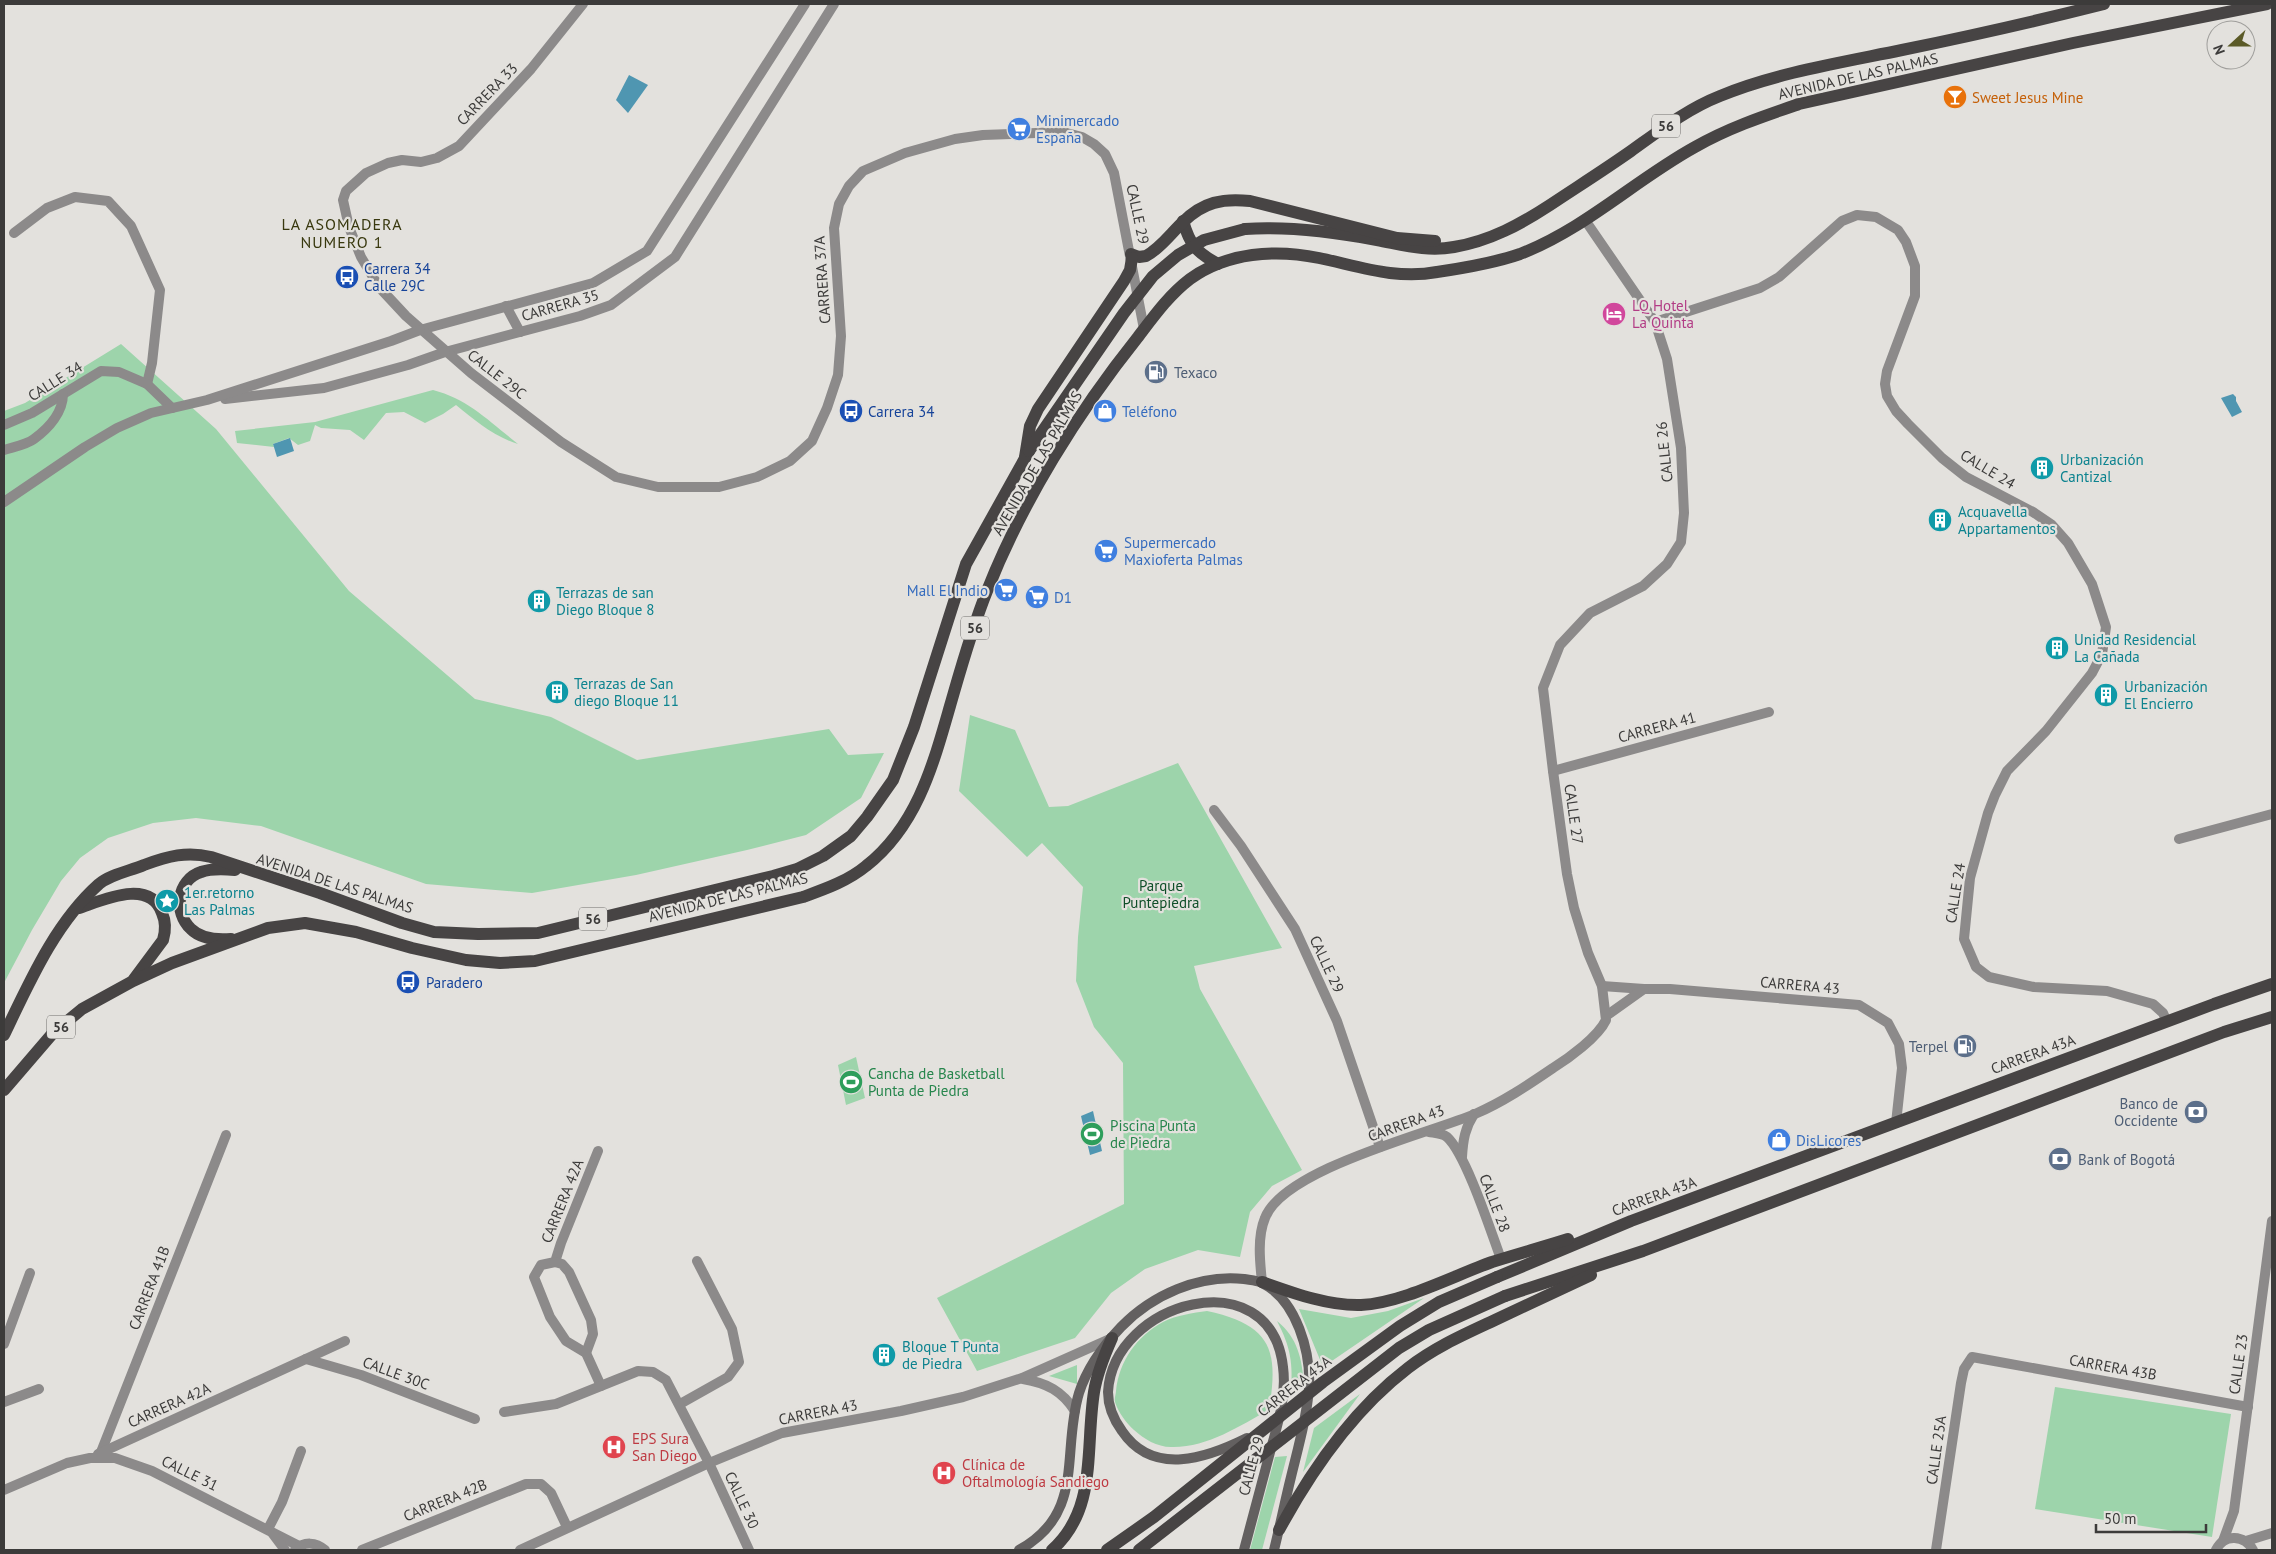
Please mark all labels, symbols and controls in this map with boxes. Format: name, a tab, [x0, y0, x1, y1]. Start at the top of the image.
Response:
north arrow	[2206, 20, 2256, 70]
text: N	[2209, 42, 2229, 57]
street label: AVENIDA DE LAS PALMAS	[1776, 48, 1940, 104]
street label: CARRERA 33	[452, 59, 522, 129]
bar icon: Sweet Jesus Mine	[1942, 84, 1968, 110]
place label: Sweet Jesus Mine	[1972, 88, 2083, 107]
place label: Minimercado España	[1036, 111, 1119, 147]
road number: 56	[1652, 114, 1680, 138]
supermarket icon: Minimercado España	[1006, 116, 1032, 142]
street label: CALLE 29	[1122, 182, 1154, 246]
district label: LA ASOMADERA NUMERO 1	[281, 214, 403, 252]
street label: CARRERA 37A	[809, 235, 835, 324]
place label: Carrera 34 Calle 29C	[364, 259, 430, 295]
bus stop icon: Carrera 34 Calle 29C	[334, 264, 360, 290]
street label: CARRERA 35	[519, 285, 601, 325]
place label: LQ Hotel La Quinta	[1632, 296, 1694, 332]
hotel icon: LQ Hotel La Quinta	[1601, 301, 1627, 327]
street label: CALLE 29C	[464, 345, 530, 403]
street label: CALLE 34	[24, 357, 86, 405]
fuel station icon: Texaco	[1143, 359, 1169, 385]
place label: Texaco	[1174, 363, 1217, 382]
street label: AVENIDA DE LAS PALMAS	[988, 387, 1086, 539]
bus stop icon: Carrera 34	[838, 398, 864, 424]
shop icon: Teléfono	[1092, 398, 1118, 424]
place label: Carrera 34	[868, 402, 934, 421]
place label: Teléfono	[1122, 402, 1177, 421]
street label: CALLE 26	[1651, 421, 1677, 483]
street label: CALLE 24	[1957, 445, 2019, 493]
place label: Urbanización Cantizal	[2060, 450, 2144, 486]
building icon: Urbanización Cantizal	[2029, 455, 2055, 481]
place label: Acquavella Appartamentos	[1958, 502, 2056, 538]
building icon: Acquavella Appartamentos	[1927, 507, 1953, 533]
place label: Supermercado Maxioferta Palmas	[1124, 533, 1243, 569]
supermarket icon: Supermercado Maxioferta Palmas	[1093, 538, 1119, 564]
supermarket icon: Mall El Indio	[993, 577, 1019, 603]
place label: Mall El Indio	[907, 581, 988, 600]
place label: Terrazas de san Diego Bloque 8	[556, 583, 655, 619]
supermarket icon: D1	[1024, 584, 1050, 610]
building icon: Terrazas de san Diego Bloque 8	[526, 588, 552, 614]
place label: D1	[1054, 588, 1072, 607]
road number: 56	[961, 616, 989, 640]
place label: Unidad Residencial La Cañada	[2074, 630, 2197, 666]
building icon: Unidad Residencial La Cañada	[2044, 635, 2070, 661]
place label: Terrazas de San diego Bloque 11	[574, 674, 679, 710]
place label: Urbanización El Encierro	[2124, 677, 2208, 713]
building icon: Terrazas de San diego Bloque 11	[544, 679, 570, 705]
building icon: Urbanización El Encierro	[2093, 682, 2119, 708]
street label: CARRERA 41	[1616, 707, 1698, 747]
street label: CALLE 27	[1560, 783, 1588, 845]
street label: AVENIDA DE LAS PALMAS	[254, 849, 416, 917]
street label: CALLE 24	[1941, 861, 1969, 925]
street label: AVENIDA DE LAS PALMAS	[646, 868, 810, 926]
park label: Parque Puntepiedra	[1122, 876, 1200, 912]
place label: 1er.retorno Las Palmas	[184, 883, 255, 919]
place icon: 1er.retorno Las Palmas	[154, 888, 180, 914]
road number: 56	[579, 908, 607, 931]
street label: CALLE 29	[1306, 932, 1348, 996]
bus stop icon: Paradero	[395, 969, 421, 995]
street label: CARRERA 43	[1759, 972, 1841, 998]
place label: Paradero	[426, 973, 483, 992]
road number: 56	[47, 1016, 75, 1038]
street label: CARRERA 43A	[1988, 1030, 2078, 1078]
fuel station icon: Terpel	[1952, 1033, 1978, 1059]
place label: Terpel	[1909, 1037, 1949, 1056]
place label: Cancha de Basketball Punta de Piedra	[868, 1064, 1005, 1100]
sports icon: Cancha de Basketball Punta de Piedra	[838, 1069, 864, 1095]
place label: Banco de Occidente	[2114, 1094, 2178, 1130]
bank icon: Banco de Occidente	[2183, 1099, 2209, 1125]
street label: CARRERA 43	[1365, 1100, 1447, 1146]
place label: Piscina Punta de Piedra	[1110, 1116, 1196, 1152]
sports icon: Piscina Punta de Piedra	[1079, 1121, 1105, 1147]
shop icon: DisLicores	[1766, 1127, 1792, 1153]
place label: DisLicores	[1796, 1131, 1861, 1150]
bank icon: Bank of Bogotá	[2047, 1146, 2073, 1172]
place label: Bank of Bogotá	[2078, 1150, 2175, 1169]
street label: CARRERA 42A	[537, 1156, 587, 1246]
street label: CALLE 28	[1475, 1171, 1515, 1235]
street label: CARRERA 43A	[1609, 1172, 1699, 1220]
street label: CARRERA 41B	[124, 1243, 174, 1333]
street label: CALLE 23	[2224, 1333, 2252, 1395]
place label: Bloque T Punta de Piedra	[902, 1337, 999, 1373]
building icon: Bloque T Punta de Piedra	[871, 1342, 897, 1368]
street label: CARRERA 43B	[2068, 1350, 2158, 1384]
street label: CARRERA 43A	[1253, 1351, 1335, 1421]
street label: CALLE 30C	[360, 1352, 432, 1394]
street label: CARRERA 42A	[125, 1378, 214, 1432]
street label: CARRERA 43	[777, 1395, 859, 1429]
street label: CALLE 25A	[1922, 1414, 1950, 1486]
place label: EPS Sura San Diego	[632, 1429, 697, 1465]
hospital icon: EPS Sura San Diego	[601, 1434, 627, 1460]
street label: CALLE 29	[1234, 1434, 1268, 1498]
street label: CALLE 31	[158, 1451, 222, 1495]
place label: Clínica de Oftalmología Sandiego	[962, 1455, 1109, 1491]
hospital icon: Clínica de Oftalmología Sandiego	[931, 1460, 957, 1486]
street label: CALLE 30	[721, 1468, 763, 1532]
street label: CARRERA 42B	[400, 1475, 490, 1525]
scale bar	[2096, 1502, 2206, 1534]
text: 50 m	[2104, 1509, 2137, 1528]

